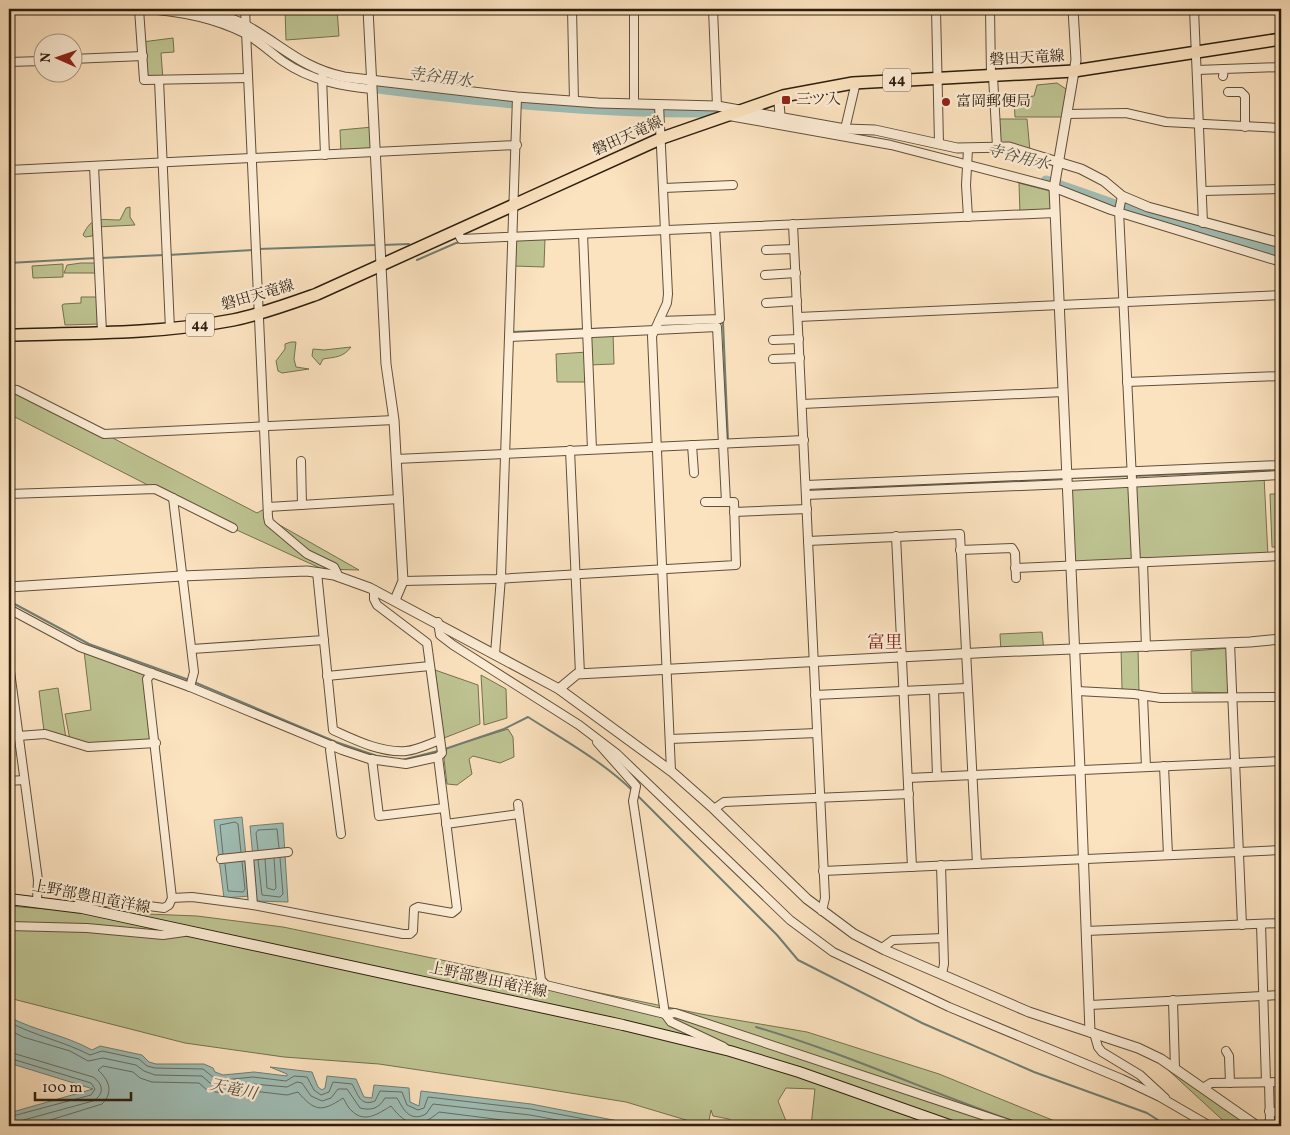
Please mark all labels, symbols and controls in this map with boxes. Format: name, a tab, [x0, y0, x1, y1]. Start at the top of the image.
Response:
north arrow	[32, 32, 82, 82]
street label: 磐田天竜線	[989, 47, 1065, 71]
text: N	[37, 52, 56, 63]
water label: 寺谷用水	[407, 63, 475, 93]
road number: 44	[883, 68, 911, 92]
place label: 三ツ入	[796, 90, 841, 111]
place label: 富岡郵便局	[956, 92, 1031, 113]
marker: 三ツ入	[780, 94, 792, 106]
marker: 富岡郵便局	[940, 96, 952, 108]
street label: 磐田天竜線	[589, 112, 667, 162]
water label: 寺谷用水	[984, 140, 1054, 177]
street label: 磐田天竜線	[219, 276, 297, 316]
road number: 44	[186, 314, 214, 336]
district label: 富里	[867, 631, 903, 656]
street label: 上野部豊田竜洋線	[30, 876, 152, 920]
street label: 上野部豊田竜洋線	[427, 958, 549, 1004]
scale bar	[35, 1070, 131, 1102]
water label: 天竜川	[207, 1074, 261, 1106]
text: 100 m	[42, 1078, 82, 1099]

